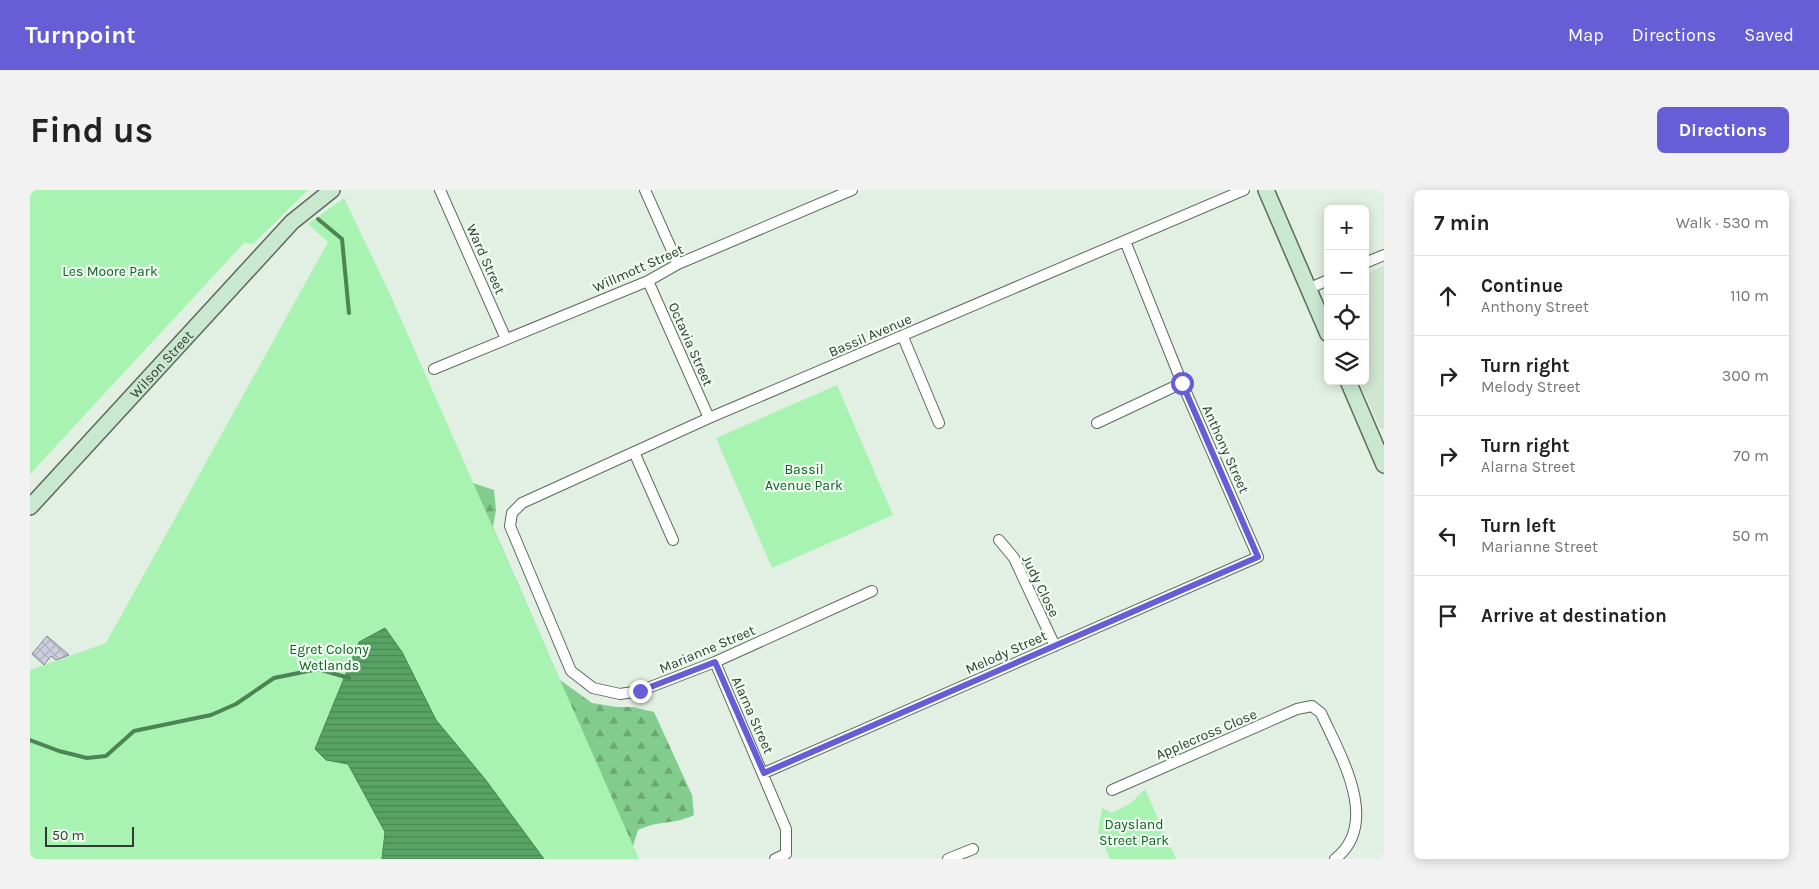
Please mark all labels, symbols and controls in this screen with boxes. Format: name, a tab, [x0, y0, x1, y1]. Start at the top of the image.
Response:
text: Turnpoint	[25, 21, 136, 49]
text: Map	[1568, 24, 1604, 46]
text: Directions	[1632, 24, 1716, 46]
text: Saved	[1744, 24, 1794, 46]
button: Directions	[1657, 107, 1789, 153]
text: Find us	[30, 110, 153, 151]
map controls	[1324, 205, 1369, 385]
button: +	[1324, 205, 1369, 250]
text: 7 min	[1434, 211, 1490, 235]
text: Walk · 530 m	[1676, 213, 1769, 232]
street label: Ward Street	[463, 222, 509, 297]
street label: Willmott Street	[590, 241, 686, 296]
button: −	[1324, 250, 1369, 295]
park label: Les Moore Park	[62, 263, 158, 280]
text: Continue	[1481, 275, 1563, 297]
icon: ahead	[1434, 282, 1462, 310]
text: 110 m	[1730, 286, 1769, 305]
button: locate	[1324, 295, 1369, 340]
text: Anthony Street	[1481, 297, 1589, 316]
street label: Octavia Street	[664, 300, 717, 389]
street label: Bassil Avenue	[826, 310, 914, 361]
street label: Wilson Street	[126, 327, 197, 402]
button: layers	[1324, 340, 1369, 385]
text: Turn right	[1481, 355, 1570, 377]
icon: right	[1434, 362, 1462, 390]
text: 300 m	[1722, 366, 1769, 385]
route start	[1171, 372, 1194, 395]
text: Melody Street	[1481, 377, 1581, 396]
street label: Anthony Street	[1199, 403, 1253, 496]
text: Turn right	[1481, 435, 1570, 457]
icon: right	[1434, 442, 1462, 470]
text: 70 m	[1733, 446, 1769, 465]
text: Alarna Street	[1481, 457, 1575, 476]
park label: Bassil Avenue Park	[765, 461, 843, 494]
text: Turn left	[1481, 515, 1556, 537]
icon: left	[1434, 522, 1462, 550]
text: 50 m	[1732, 526, 1769, 545]
text: Marianne Street	[1481, 537, 1598, 556]
street label: Judy Close	[1018, 552, 1063, 620]
icon: arrive	[1434, 602, 1462, 630]
text: Arrive at destination	[1481, 605, 1667, 627]
street label: Marianne Street	[657, 622, 758, 677]
street label: Melody Street	[963, 627, 1049, 678]
park label: Egret Colony Wetlands	[289, 641, 369, 674]
street label: Alarna Street	[728, 674, 777, 756]
route end	[629, 680, 652, 703]
street label: Applecross Close	[1153, 705, 1259, 763]
park label: Daysland Street Park	[1099, 816, 1169, 849]
scale bar	[45, 824, 134, 847]
text: 50 m	[52, 827, 85, 844]

